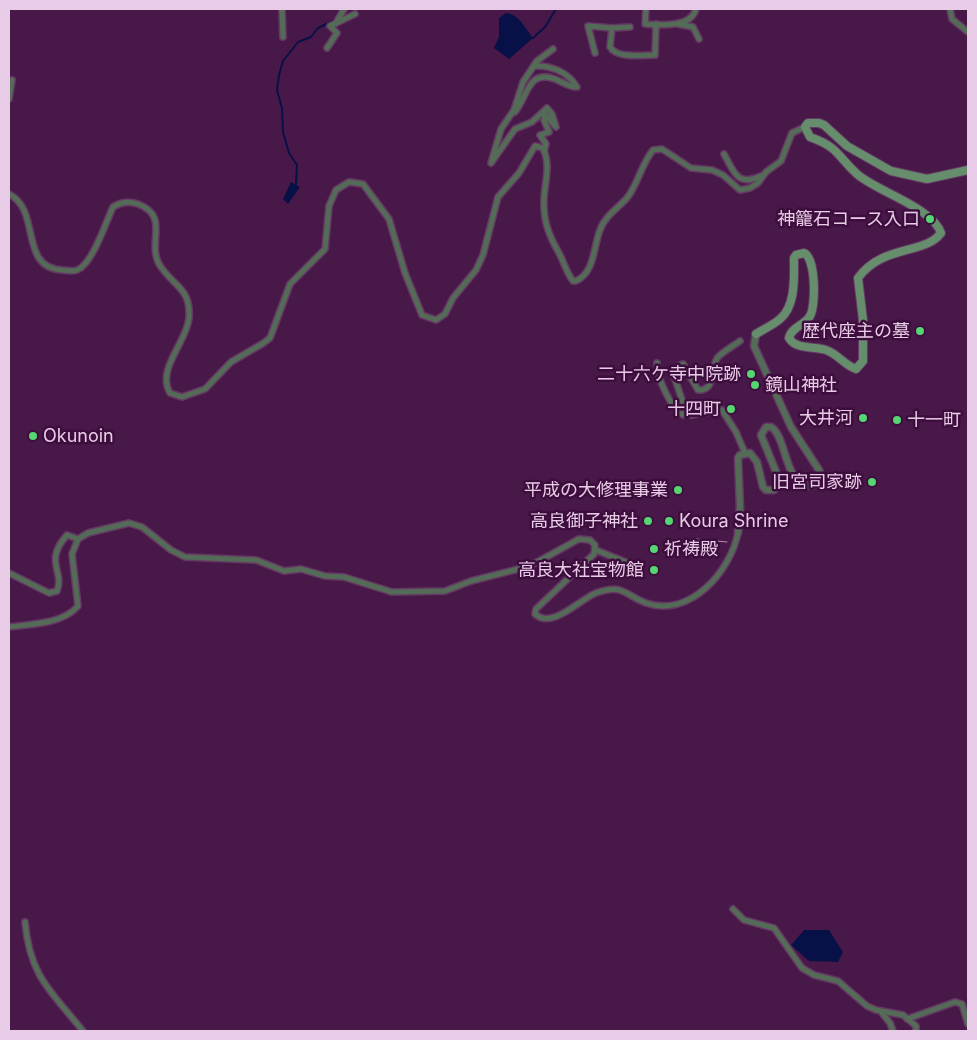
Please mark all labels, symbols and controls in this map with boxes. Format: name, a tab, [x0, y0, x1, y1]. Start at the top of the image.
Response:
place label: 神籠石コース入口	[777, 208, 920, 229]
marker: 神籠石コース入口	[924, 213, 936, 225]
place label: 歴代座主の墓	[802, 320, 910, 341]
marker: 歴代座主の墓	[914, 325, 926, 337]
place label: 二十六ケ寺中院跡	[597, 363, 741, 384]
marker: 二十六ケ寺中院跡	[745, 368, 757, 380]
place label: 鏡山神社	[765, 374, 837, 395]
marker: 鏡山神社	[749, 379, 761, 391]
place label: 十四町	[667, 398, 721, 419]
marker: 十四町	[725, 403, 737, 415]
place label: 大井河	[799, 407, 853, 428]
place label: 十一町	[907, 409, 961, 430]
marker: 大井河	[857, 412, 869, 424]
marker: 十一町	[891, 414, 903, 426]
place label: Okunoin	[43, 425, 114, 446]
marker: Okunoin	[27, 430, 39, 442]
place label: 旧宮司家跡	[772, 471, 862, 492]
marker: 旧宮司家跡	[866, 476, 878, 488]
place label: 平成の大修理事業	[524, 479, 668, 500]
marker: 平成の大修理事業	[672, 484, 684, 496]
place label: 高良御子神社	[530, 510, 638, 531]
place label: Koura Shrine	[679, 510, 789, 531]
marker: 高良御子神社	[642, 515, 654, 527]
marker: Koura Shrine	[663, 515, 675, 527]
place label: 祈祷殿	[664, 538, 718, 559]
marker: 祈祷殿	[648, 543, 660, 555]
place label: 高良大社宝物館	[518, 559, 644, 580]
marker: 高良大社宝物館	[648, 564, 660, 576]

